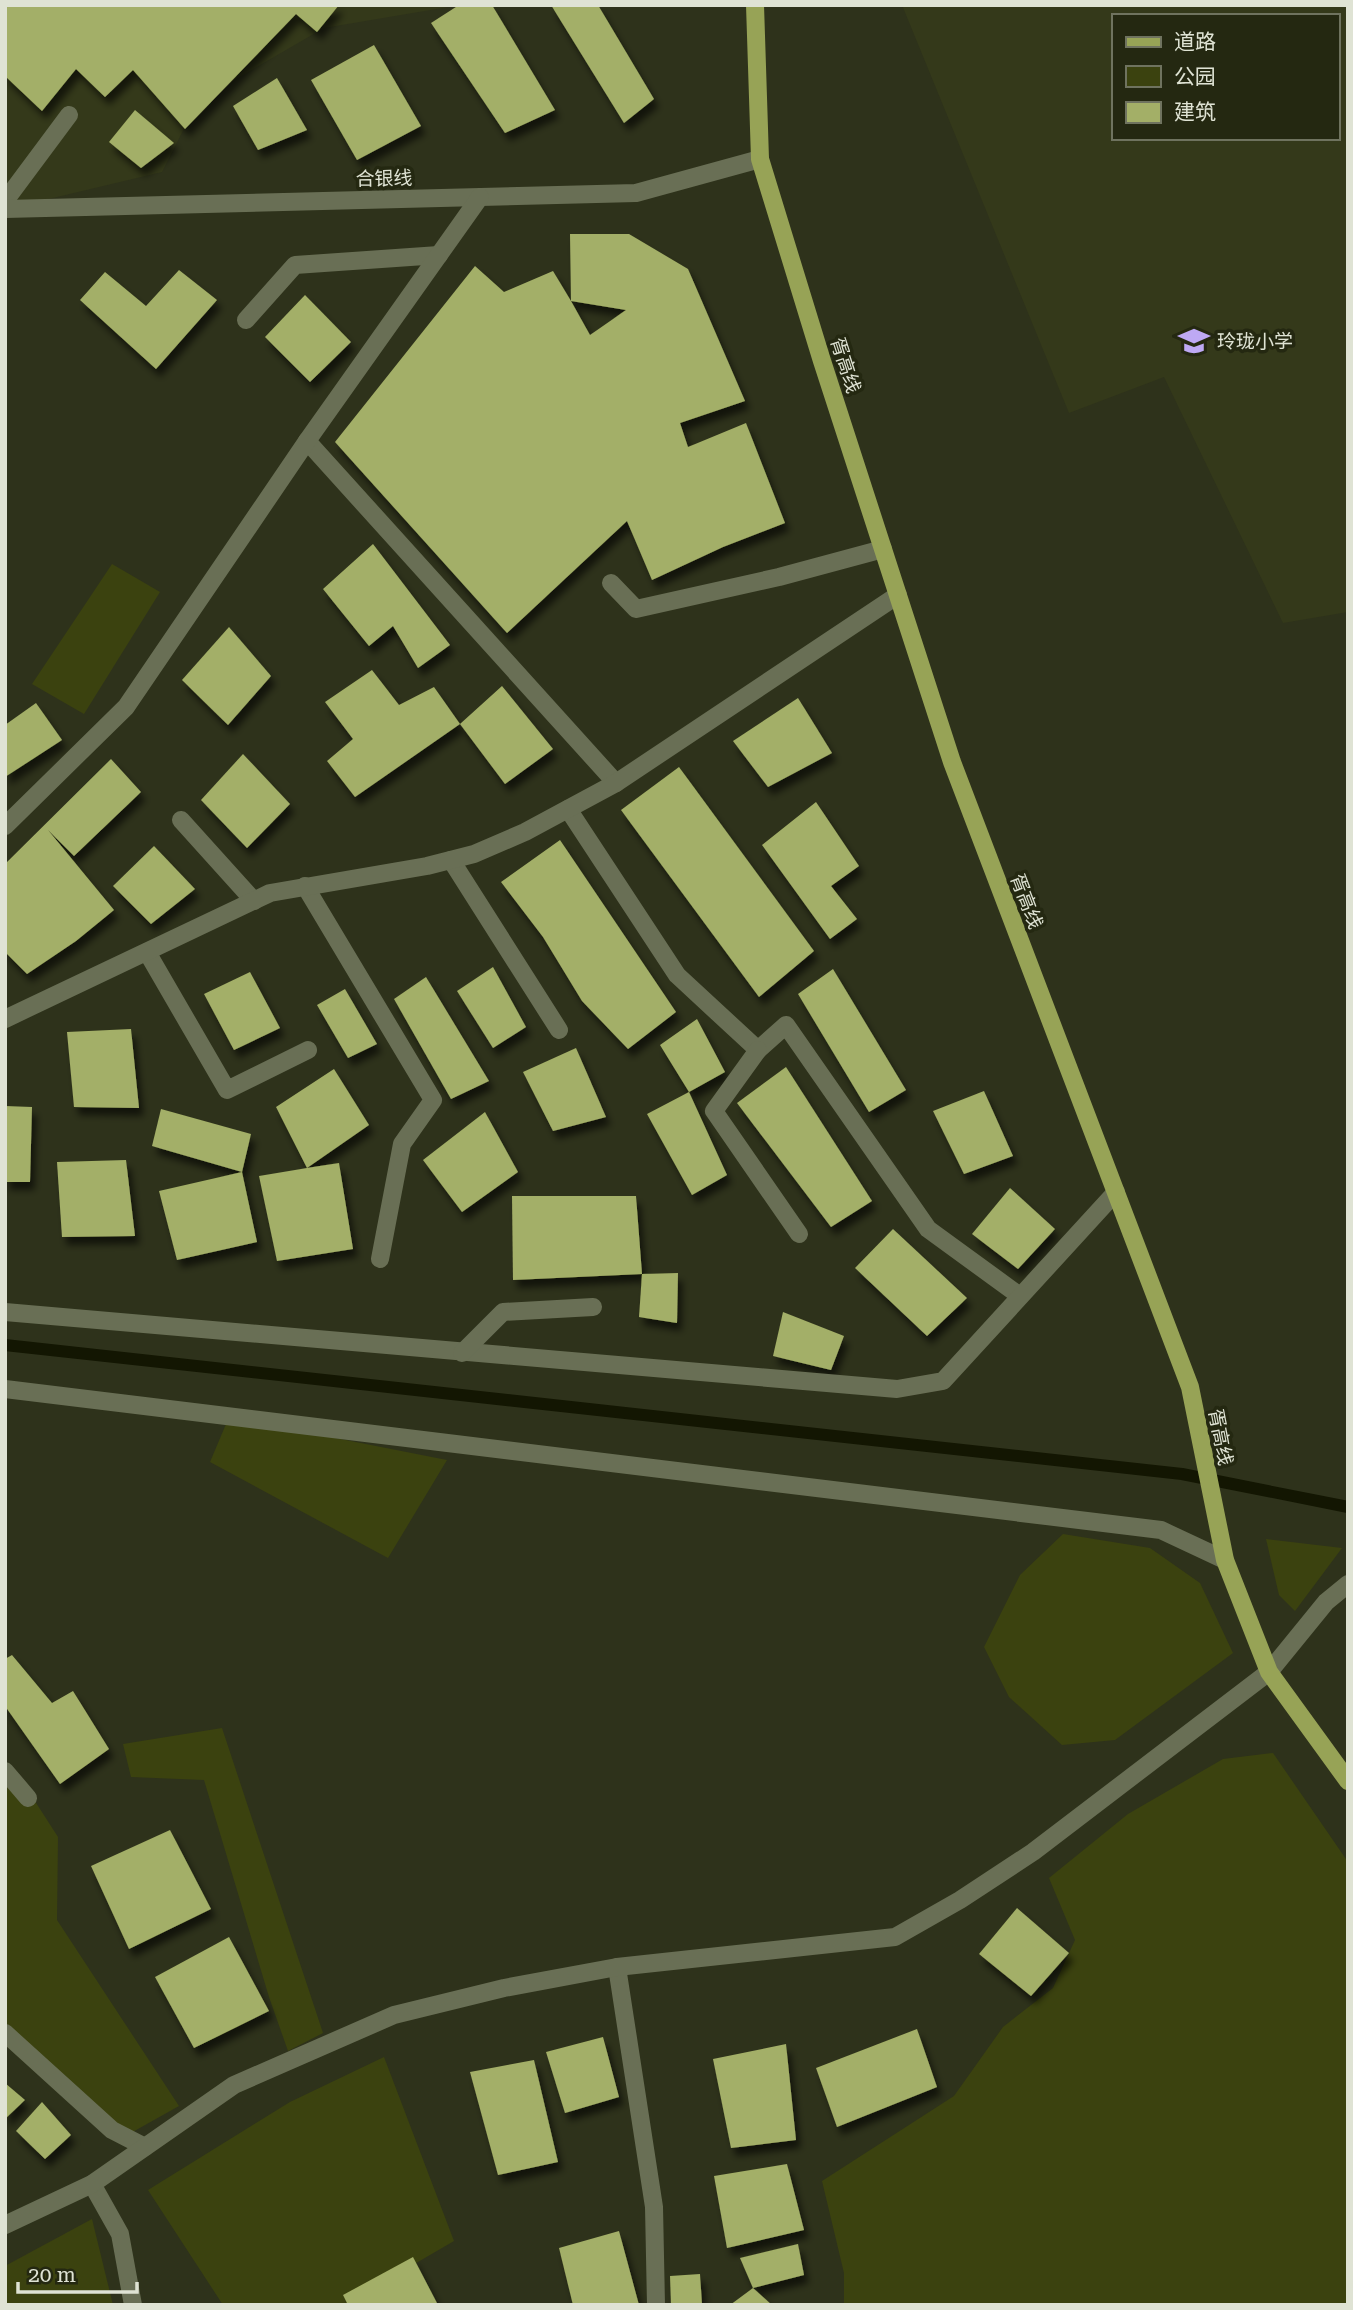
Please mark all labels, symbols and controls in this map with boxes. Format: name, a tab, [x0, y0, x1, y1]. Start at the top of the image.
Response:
legend	[1112, 14, 1339, 140]
text: 道路	[1174, 30, 1216, 54]
text: 公园	[1174, 65, 1216, 89]
text: 建筑	[1174, 100, 1216, 124]
street label: 合银线	[355, 167, 413, 190]
school or university icon: 玲珑小学	[1177, 324, 1211, 358]
place label: 玲珑小学	[1217, 330, 1293, 353]
street label: 胥高线	[826, 334, 865, 396]
street label: 胥高线	[1006, 870, 1047, 932]
street label: 胥高线	[1204, 1407, 1237, 1467]
scale bar	[18, 2250, 136, 2294]
text: 20 m	[28, 2263, 76, 2287]

